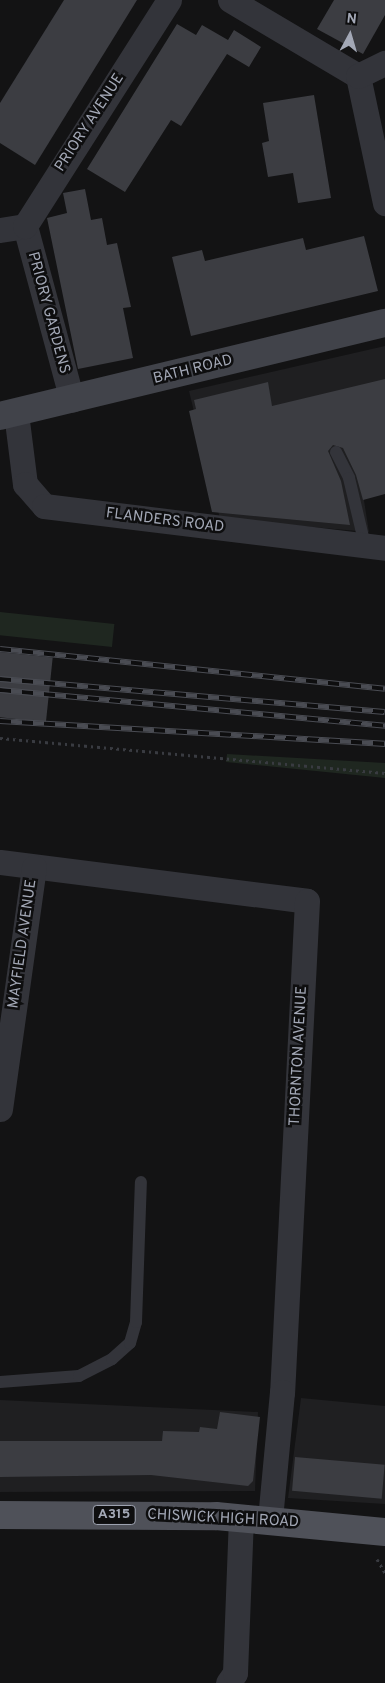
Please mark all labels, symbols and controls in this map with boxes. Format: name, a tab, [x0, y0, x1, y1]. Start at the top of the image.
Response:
north arrow	[325, 10, 375, 60]
text: N	[346, 11, 358, 29]
street label: PRIORY AVENUE	[51, 70, 129, 176]
street label: PRIORY GARDENS	[23, 250, 73, 376]
street label: BATH ROAD	[152, 351, 234, 389]
street label: FLANDERS ROAD	[105, 505, 225, 537]
street label: MAYFIELD AVENUE	[5, 878, 41, 1010]
street label: THORNTON AVENUE	[286, 985, 312, 1127]
road number: A315	[92, 1504, 136, 1526]
street label: CHISWICK HIGH ROAD	[147, 1506, 299, 1532]

